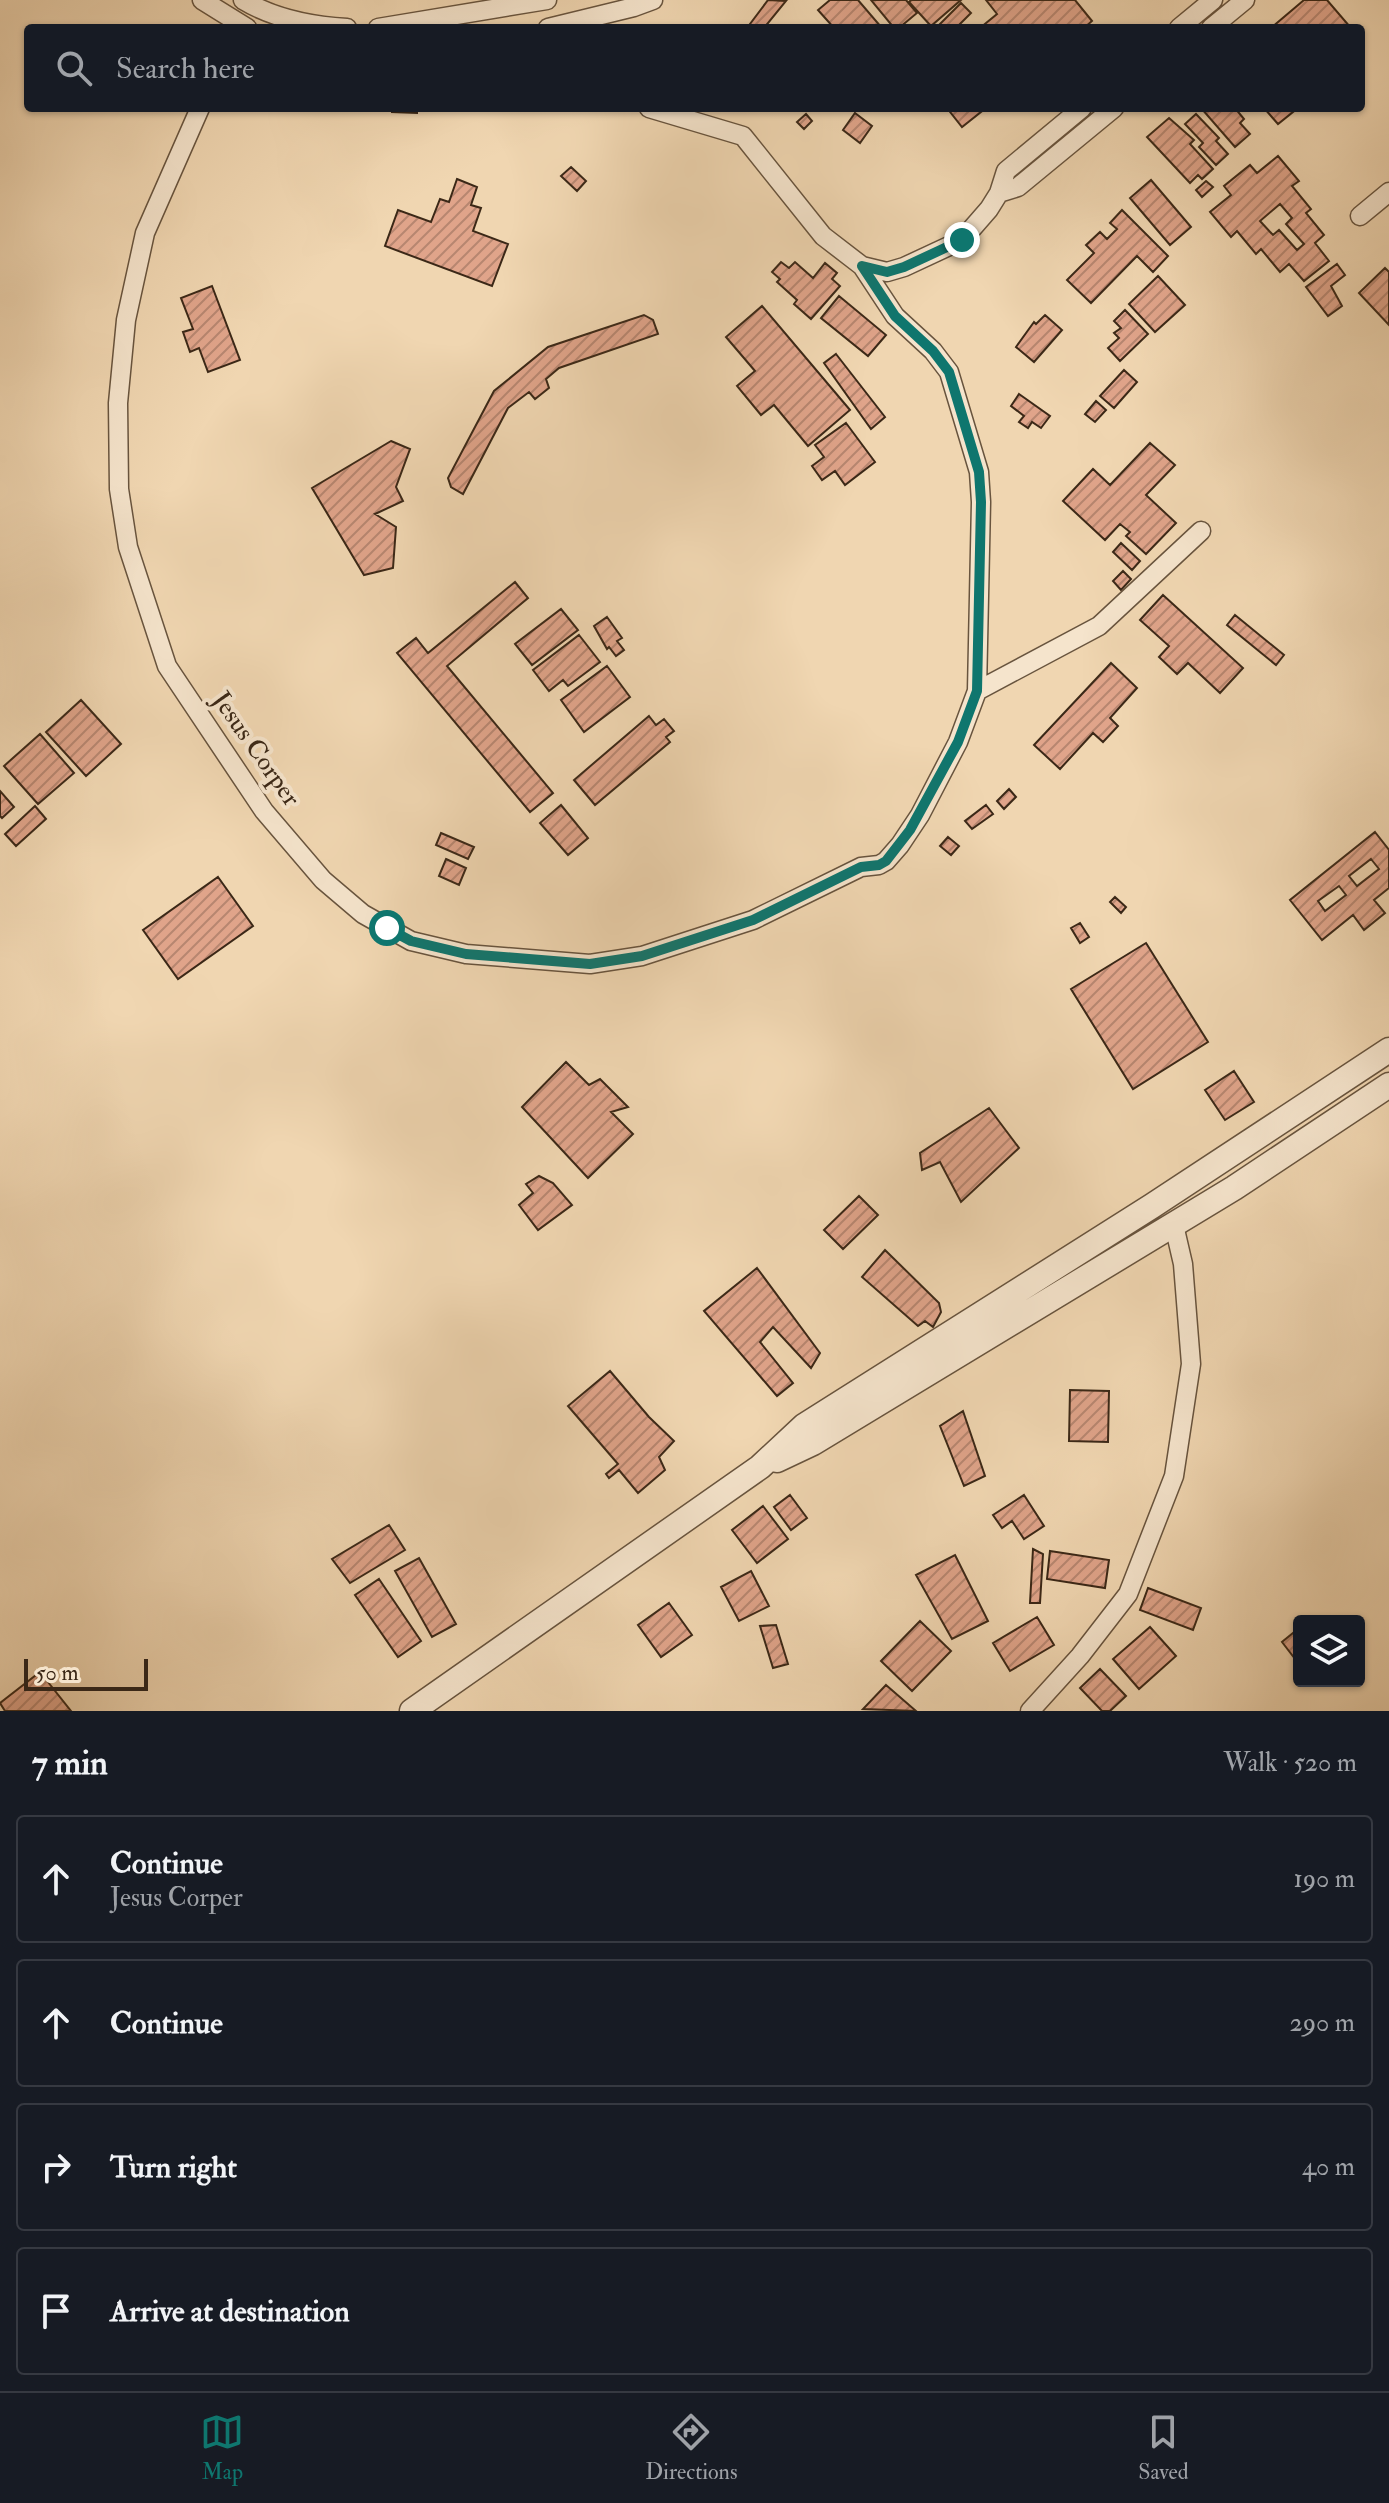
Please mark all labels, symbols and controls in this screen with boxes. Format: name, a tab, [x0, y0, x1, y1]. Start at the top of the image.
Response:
search box	[24, 24, 1365, 112]
icon: search	[52, 46, 96, 90]
text: Search here	[116, 50, 255, 87]
route end	[944, 222, 980, 258]
street label: Jesus Corper	[203, 685, 307, 813]
route start	[369, 910, 405, 946]
map controls	[1293, 1615, 1365, 1687]
button: layers	[1293, 1615, 1365, 1687]
scale bar	[24, 1655, 148, 1691]
text: 50 m	[36, 1659, 78, 1687]
text: 7 min	[32, 1742, 108, 1785]
text: Walk · 520 m	[1223, 1747, 1357, 1779]
text: Continue	[110, 1845, 223, 1882]
icon: ahead	[34, 1857, 78, 1901]
text: 190 m	[1294, 1863, 1355, 1895]
text: Jesus Corper	[110, 1882, 243, 1914]
icon: ahead	[34, 2001, 78, 2045]
text: Continue	[110, 2005, 223, 2042]
text: 290 m	[1290, 2007, 1355, 2039]
icon: right	[34, 2145, 78, 2189]
text: Turn right	[110, 2149, 237, 2186]
text: 40 m	[1302, 2151, 1355, 2183]
icon: arrive	[34, 2289, 78, 2333]
text: Arrive at destination	[110, 2293, 350, 2330]
tab: Map	[200, 2410, 244, 2486]
tab: Directions	[645, 2410, 738, 2486]
tab: Saved	[1138, 2410, 1189, 2486]

